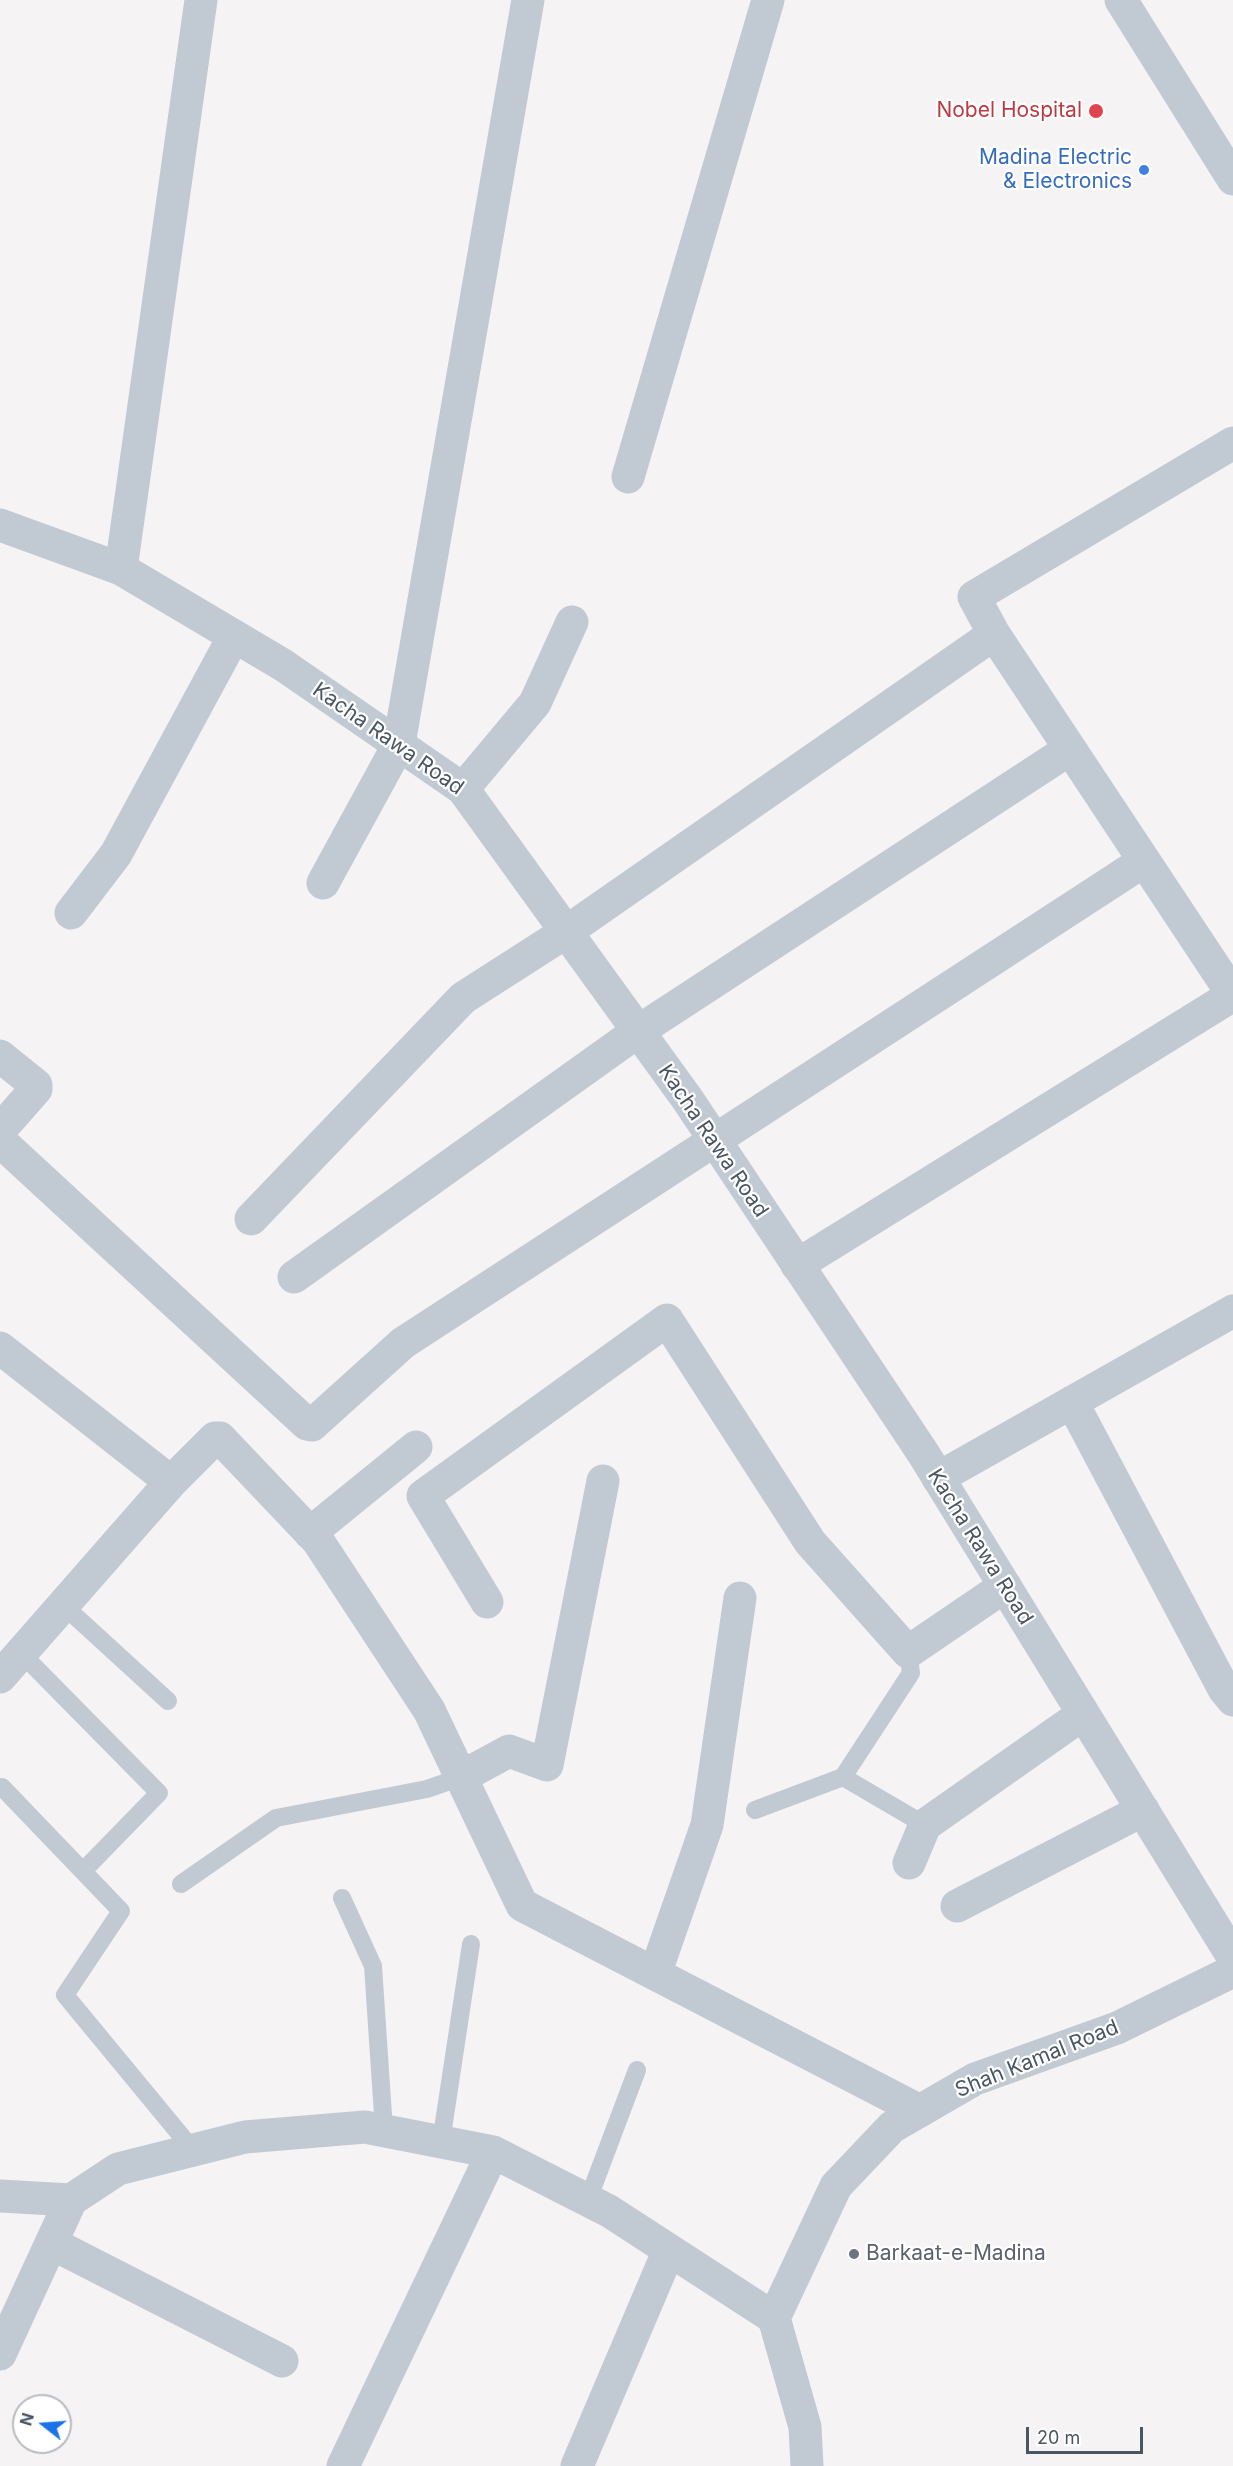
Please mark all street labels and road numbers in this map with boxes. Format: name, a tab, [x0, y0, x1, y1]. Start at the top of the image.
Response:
street label: Kacha Rawa Road	[308, 677, 468, 801]
street label: Kacha Rawa Road	[653, 1060, 773, 1222]
street label: Kacha Rawa Road	[922, 1465, 1038, 1629]
street label: Shah Kamal Road	[952, 2015, 1122, 2103]

